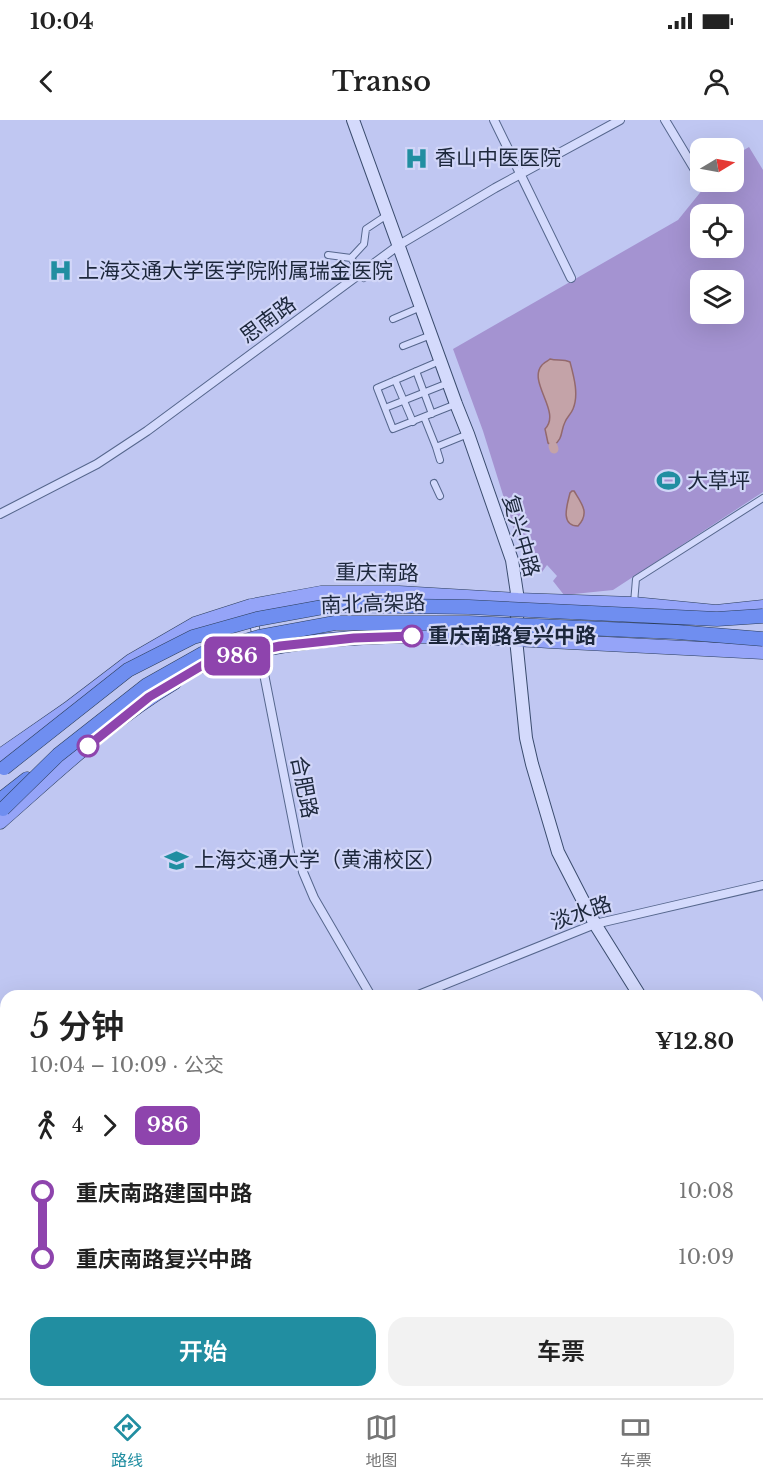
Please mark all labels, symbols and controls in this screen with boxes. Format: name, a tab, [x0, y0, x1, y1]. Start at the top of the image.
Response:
text: 10:04	[30, 8, 94, 35]
icon: back	[30, 65, 63, 98]
text: Transo	[332, 65, 431, 98]
icon: person	[700, 65, 733, 98]
north arrow	[690, 138, 744, 192]
map controls	[690, 138, 744, 324]
hospital icon: 香山中医医院	[404, 145, 430, 171]
place label: 香山中医医院	[435, 145, 561, 171]
button: locate	[690, 204, 744, 258]
hospital icon: 上海交通大学医学院附属瑞金医院	[47, 258, 73, 284]
place label: 上海交通大学医学院附属瑞金医院	[78, 258, 393, 284]
button: layers	[690, 270, 744, 324]
street label: 思南路	[235, 291, 301, 349]
sports icon: 大草坪	[656, 468, 682, 494]
place label: 大草坪	[687, 468, 750, 494]
street label: 复兴中路	[497, 492, 545, 580]
street label: 重庆南路	[335, 559, 419, 587]
street label: 南北高架路	[320, 589, 426, 619]
place label: 重庆南路复兴中路	[428, 623, 596, 649]
marker: 重庆南路复兴中路	[401, 625, 423, 647]
line badge: 986	[202, 636, 272, 676]
text: 986	[216, 643, 258, 669]
unlabelled marker	[77, 735, 99, 757]
street label: 合肥路	[285, 754, 323, 820]
school or university icon: 上海交通大学（黄浦校区）	[163, 847, 189, 873]
place label: 上海交通大学（黄浦校区）	[194, 847, 446, 873]
street label: 淡水路	[547, 890, 615, 936]
text: 5 分钟	[30, 1006, 124, 1047]
text: ¥12.80	[655, 1028, 734, 1055]
text: 10:04 – 10:09 · 公交	[30, 1053, 224, 1077]
icon: walk	[30, 1109, 63, 1142]
icon: forward	[93, 1109, 126, 1142]
text: 986	[147, 1112, 188, 1138]
text: 4	[72, 1113, 84, 1137]
text: 10:08	[679, 1179, 734, 1203]
text: 重庆南路建国中路	[76, 1180, 252, 1207]
text: 10:09	[678, 1245, 734, 1269]
text: 重庆南路复兴中路	[76, 1246, 252, 1273]
button: 开始	[30, 1317, 376, 1386]
button: 车票	[388, 1317, 734, 1386]
tab: 路线	[111, 1411, 144, 1471]
tab: 地图	[365, 1411, 398, 1471]
tab: 车票	[619, 1411, 652, 1471]

